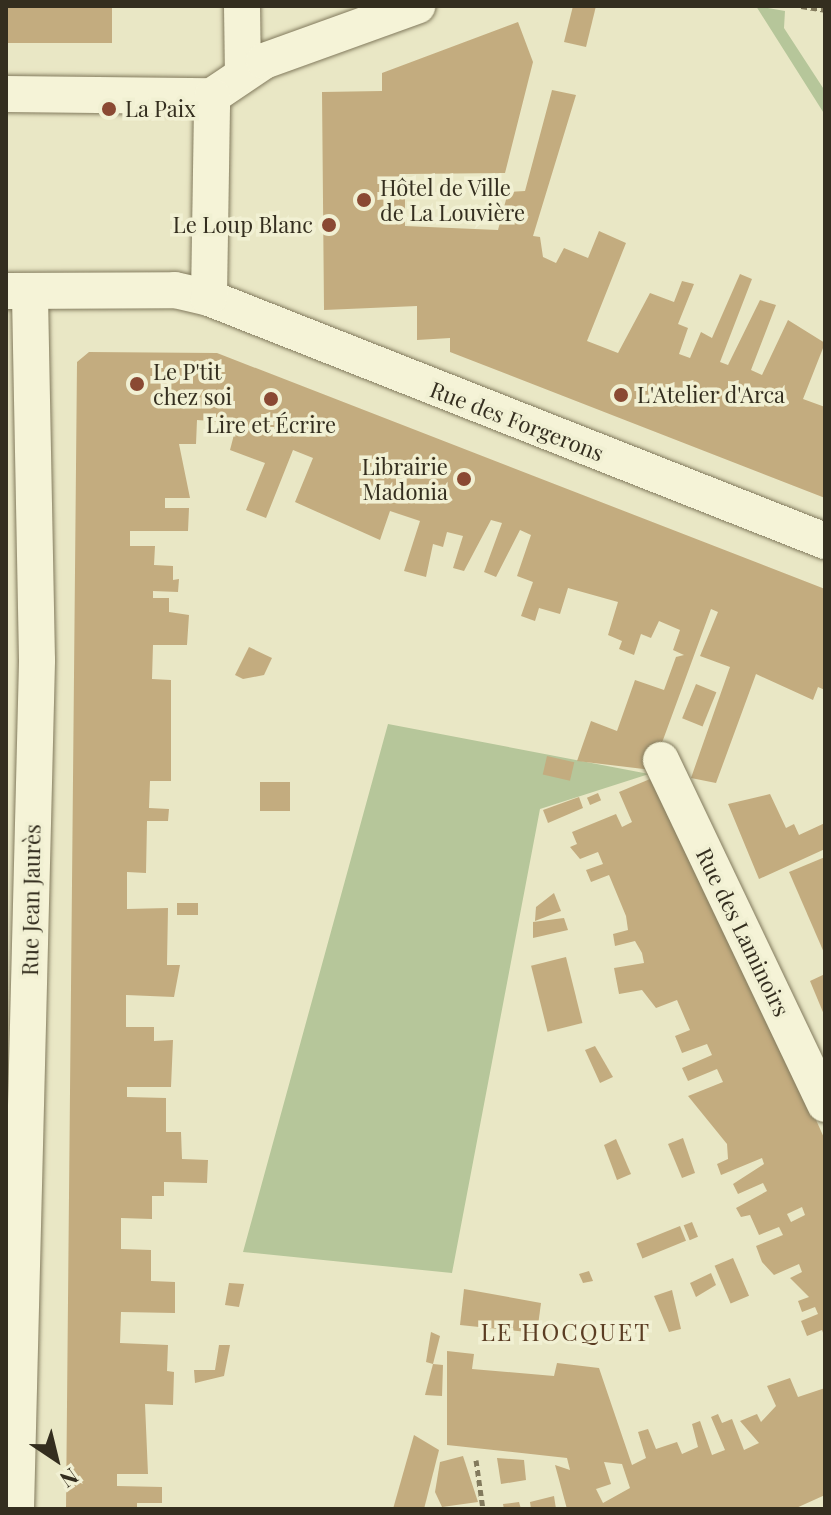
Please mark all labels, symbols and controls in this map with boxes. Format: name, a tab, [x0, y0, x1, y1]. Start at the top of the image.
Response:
place label: La Paix	[125, 96, 196, 122]
marker: La Paix	[100, 100, 118, 118]
place label: Hôtel de Ville de La Louvière	[380, 174, 525, 226]
marker: Hôtel de Ville de La Louvière	[355, 191, 373, 209]
place label: Le Loup Blanc	[173, 212, 313, 238]
marker: Le Loup Blanc	[320, 216, 338, 234]
place label: Le P'tit chez soi	[153, 358, 232, 410]
marker: Le P'tit chez soi	[128, 375, 146, 393]
street label: Rue des Forgerons	[427, 376, 607, 466]
place label: L'Atelier d'Arca	[637, 382, 786, 408]
marker: L'Atelier d'Arca	[612, 386, 630, 404]
marker: Lire et Écrire	[262, 390, 280, 408]
place label: Lire et Écrire	[206, 412, 336, 438]
place label: Librairie Madonia	[362, 453, 448, 504]
marker: Librairie Madonia	[455, 470, 473, 488]
street label: Rue Jean Jaurès	[16, 824, 46, 976]
street label: Rue des Laminoirs	[691, 844, 795, 1020]
district label: LE HOCQUET	[481, 1318, 651, 1346]
north arrow	[16, 1419, 96, 1499]
text: N	[55, 1462, 85, 1495]

